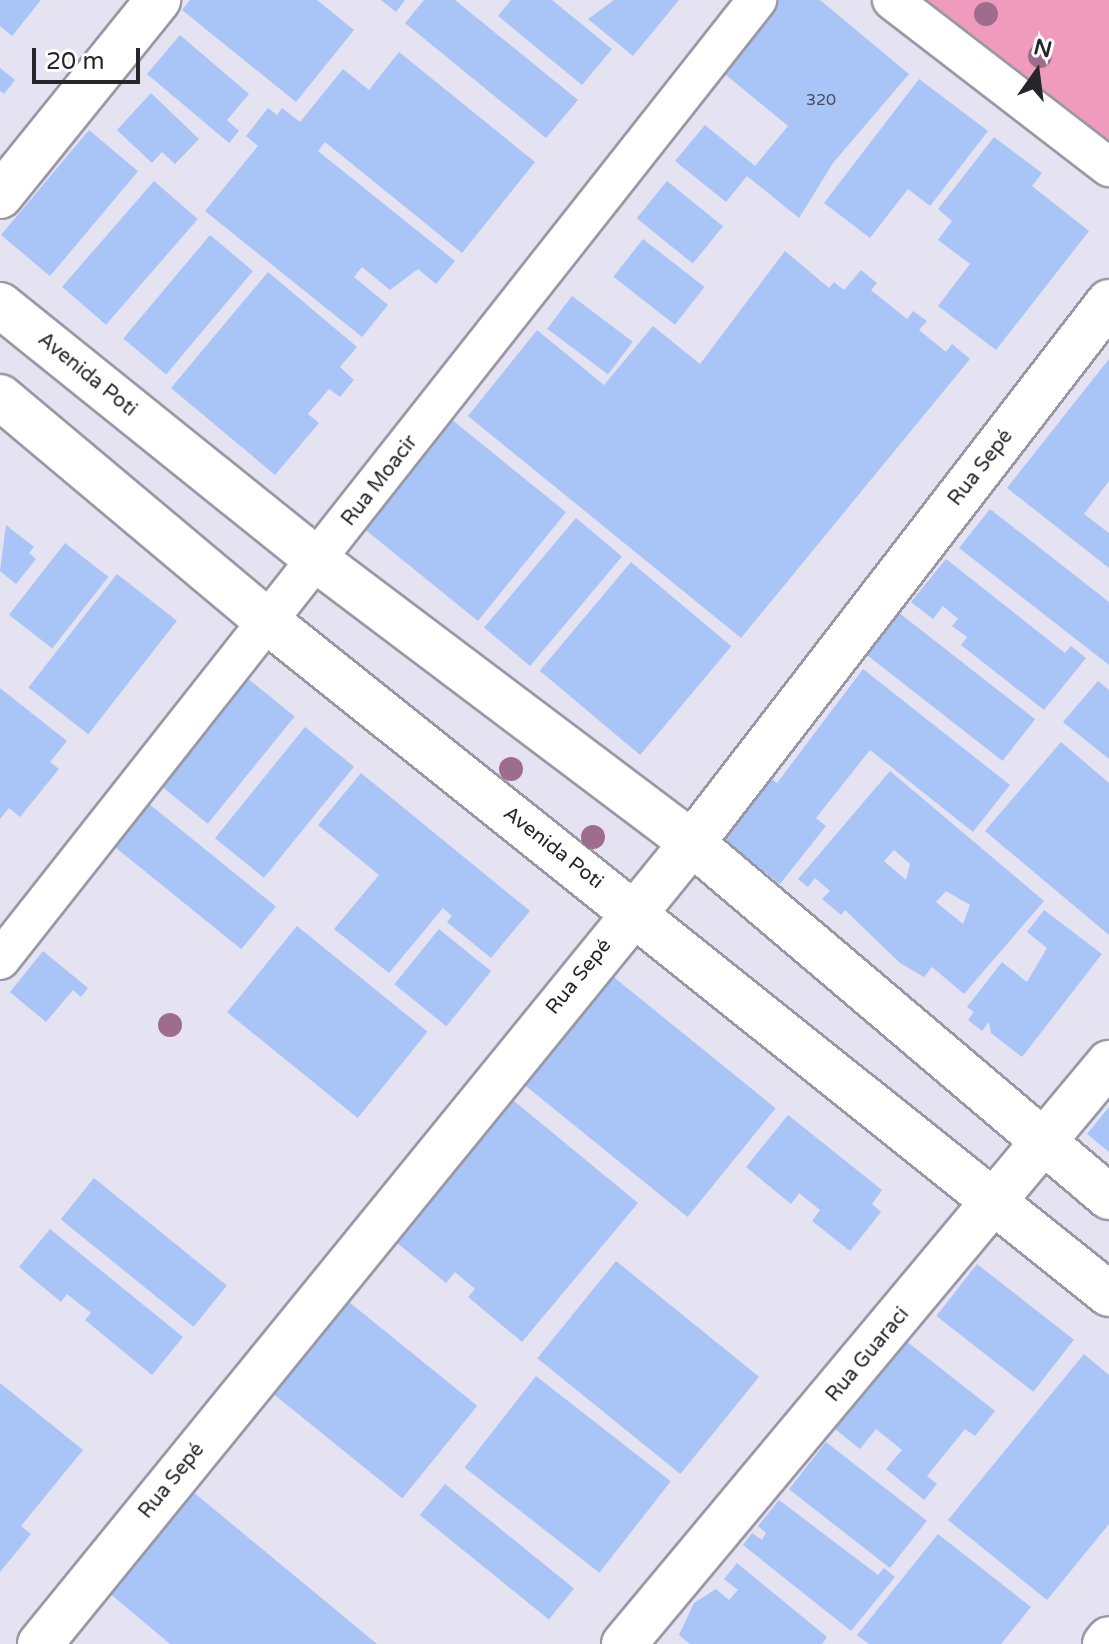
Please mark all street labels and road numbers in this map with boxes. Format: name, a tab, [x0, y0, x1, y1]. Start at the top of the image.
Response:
street label: Avenida Poti	[33, 328, 141, 422]
street label: Rua Sepé	[944, 425, 1018, 511]
street label: Rua Moacir	[337, 431, 423, 531]
street label: Avenida Poti	[498, 802, 608, 894]
street label: Rua Sepé	[541, 934, 617, 1020]
street label: Rua Guaraci	[822, 1303, 914, 1407]
street label: Rua Sepé	[134, 1438, 210, 1524]

